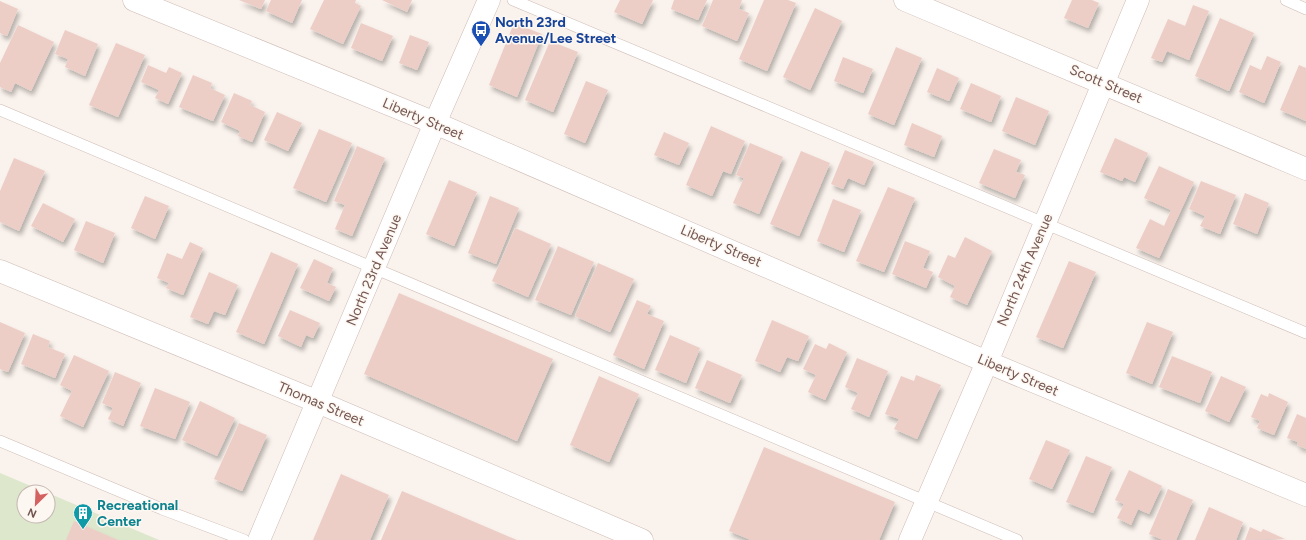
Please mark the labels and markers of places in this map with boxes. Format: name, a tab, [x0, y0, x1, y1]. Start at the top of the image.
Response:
place label: North 23rd Avenue/Lee Street	[495, 14, 617, 47]
bus stop icon: North 23rd Avenue/Lee Street	[470, 19, 492, 47]
place label: Recreational Center	[97, 497, 178, 530]
building icon: Recreational Center	[72, 502, 94, 530]

